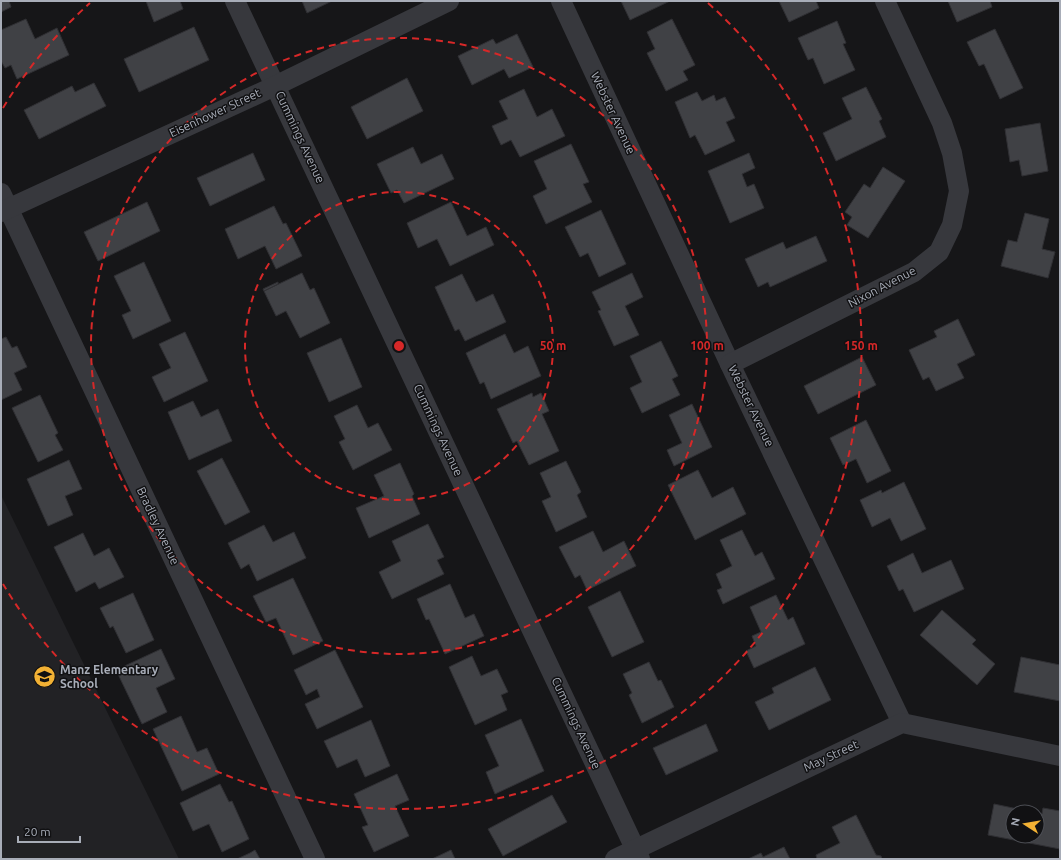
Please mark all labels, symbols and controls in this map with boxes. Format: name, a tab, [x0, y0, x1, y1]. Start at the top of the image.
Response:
street label: Webster Avenue	[589, 70, 638, 156]
street label: Eisenhower Street	[167, 86, 263, 139]
street label: Cummings Avenue	[273, 89, 327, 185]
street label: Nixon Avenue	[846, 263, 918, 310]
centre of rings	[392, 339, 406, 353]
text: 50 m	[540, 339, 566, 352]
text: 100 m	[690, 339, 724, 352]
text: 150 m	[844, 339, 878, 352]
street label: Webster Avenue	[726, 363, 777, 449]
street label: Cummings Avenue	[411, 382, 465, 478]
street label: Bradley Avenue	[135, 485, 182, 567]
place label: Manz Elementary School	[60, 663, 159, 690]
school or university icon: Manz Elementary School	[32, 664, 58, 690]
street label: Cummings Avenue	[549, 675, 603, 771]
street label: May Street	[801, 737, 860, 774]
north arrow	[1005, 804, 1045, 844]
text: N	[1008, 817, 1022, 827]
scale bar	[18, 818, 80, 844]
text: 20 m	[24, 825, 51, 838]

